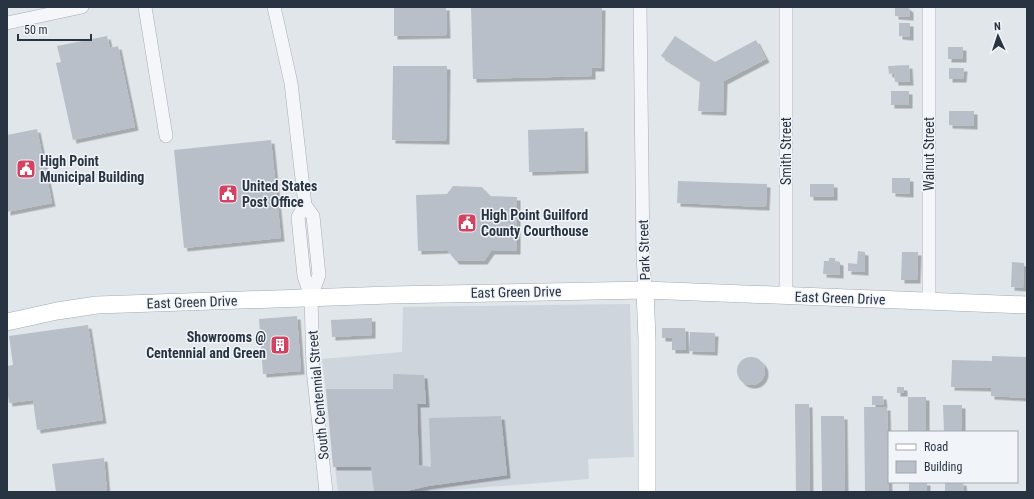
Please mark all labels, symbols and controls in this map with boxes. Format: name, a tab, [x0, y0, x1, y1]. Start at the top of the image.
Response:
scale bar	[18, 16, 91, 42]
north arrow	[978, 16, 1018, 56]
text: N	[994, 20, 1001, 33]
text: 50 m	[24, 23, 48, 37]
street label: Smith Street	[778, 117, 794, 185]
street label: Walnut Street	[921, 117, 937, 191]
place label: High Point Municipal Building	[40, 153, 144, 185]
public building icon: High Point Municipal Building	[15, 158, 37, 180]
place label: United States Post Office	[242, 178, 317, 210]
public building icon: United States Post Office	[217, 183, 239, 205]
place label: High Point Guilford County Courthouse	[481, 207, 589, 239]
public building icon: High Point Guilford County Courthouse	[456, 212, 478, 234]
street label: Park Street	[635, 219, 653, 281]
street label: East Green Drive	[470, 283, 562, 301]
street label: East Green Drive	[794, 288, 886, 308]
street label: East Green Drive	[146, 292, 238, 312]
place label: Showrooms @ Centennial and Green	[146, 329, 266, 361]
street label: South Centennial Street	[304, 330, 332, 460]
building icon: Showrooms @ Centennial and Green	[269, 334, 291, 356]
legend	[888, 431, 1018, 483]
text: Road	[924, 440, 948, 454]
text: Building	[924, 460, 962, 474]

